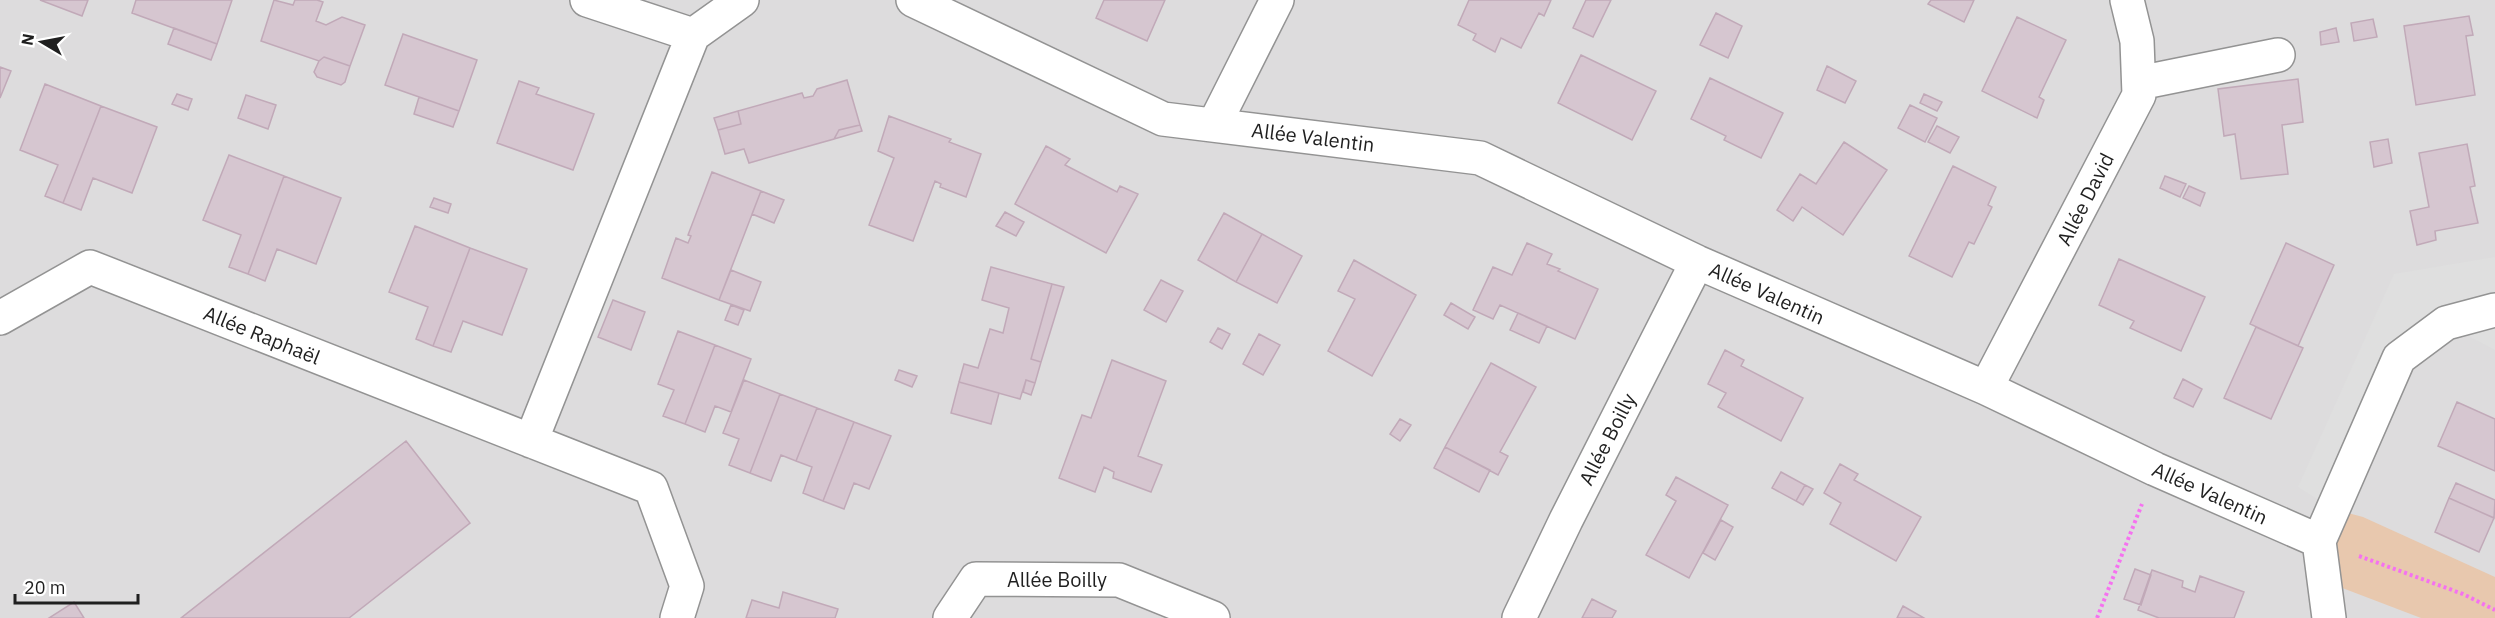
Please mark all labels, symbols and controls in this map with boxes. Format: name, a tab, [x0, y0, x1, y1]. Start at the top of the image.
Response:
north arrow	[12, 12, 72, 72]
text: N	[16, 32, 38, 47]
street label: Allée Valentin	[1250, 116, 1376, 158]
street label: Allée David	[2050, 148, 2120, 250]
street label: Allée Valentin	[1705, 256, 1829, 330]
street label: Allée Raphaël	[200, 299, 324, 371]
street label: Allée Boilly	[1572, 388, 1642, 490]
street label: Allée Valentin	[2148, 456, 2272, 530]
street label: Allée Boilly	[1007, 566, 1107, 593]
scale bar	[15, 567, 138, 605]
text: 20 m	[24, 576, 66, 599]

